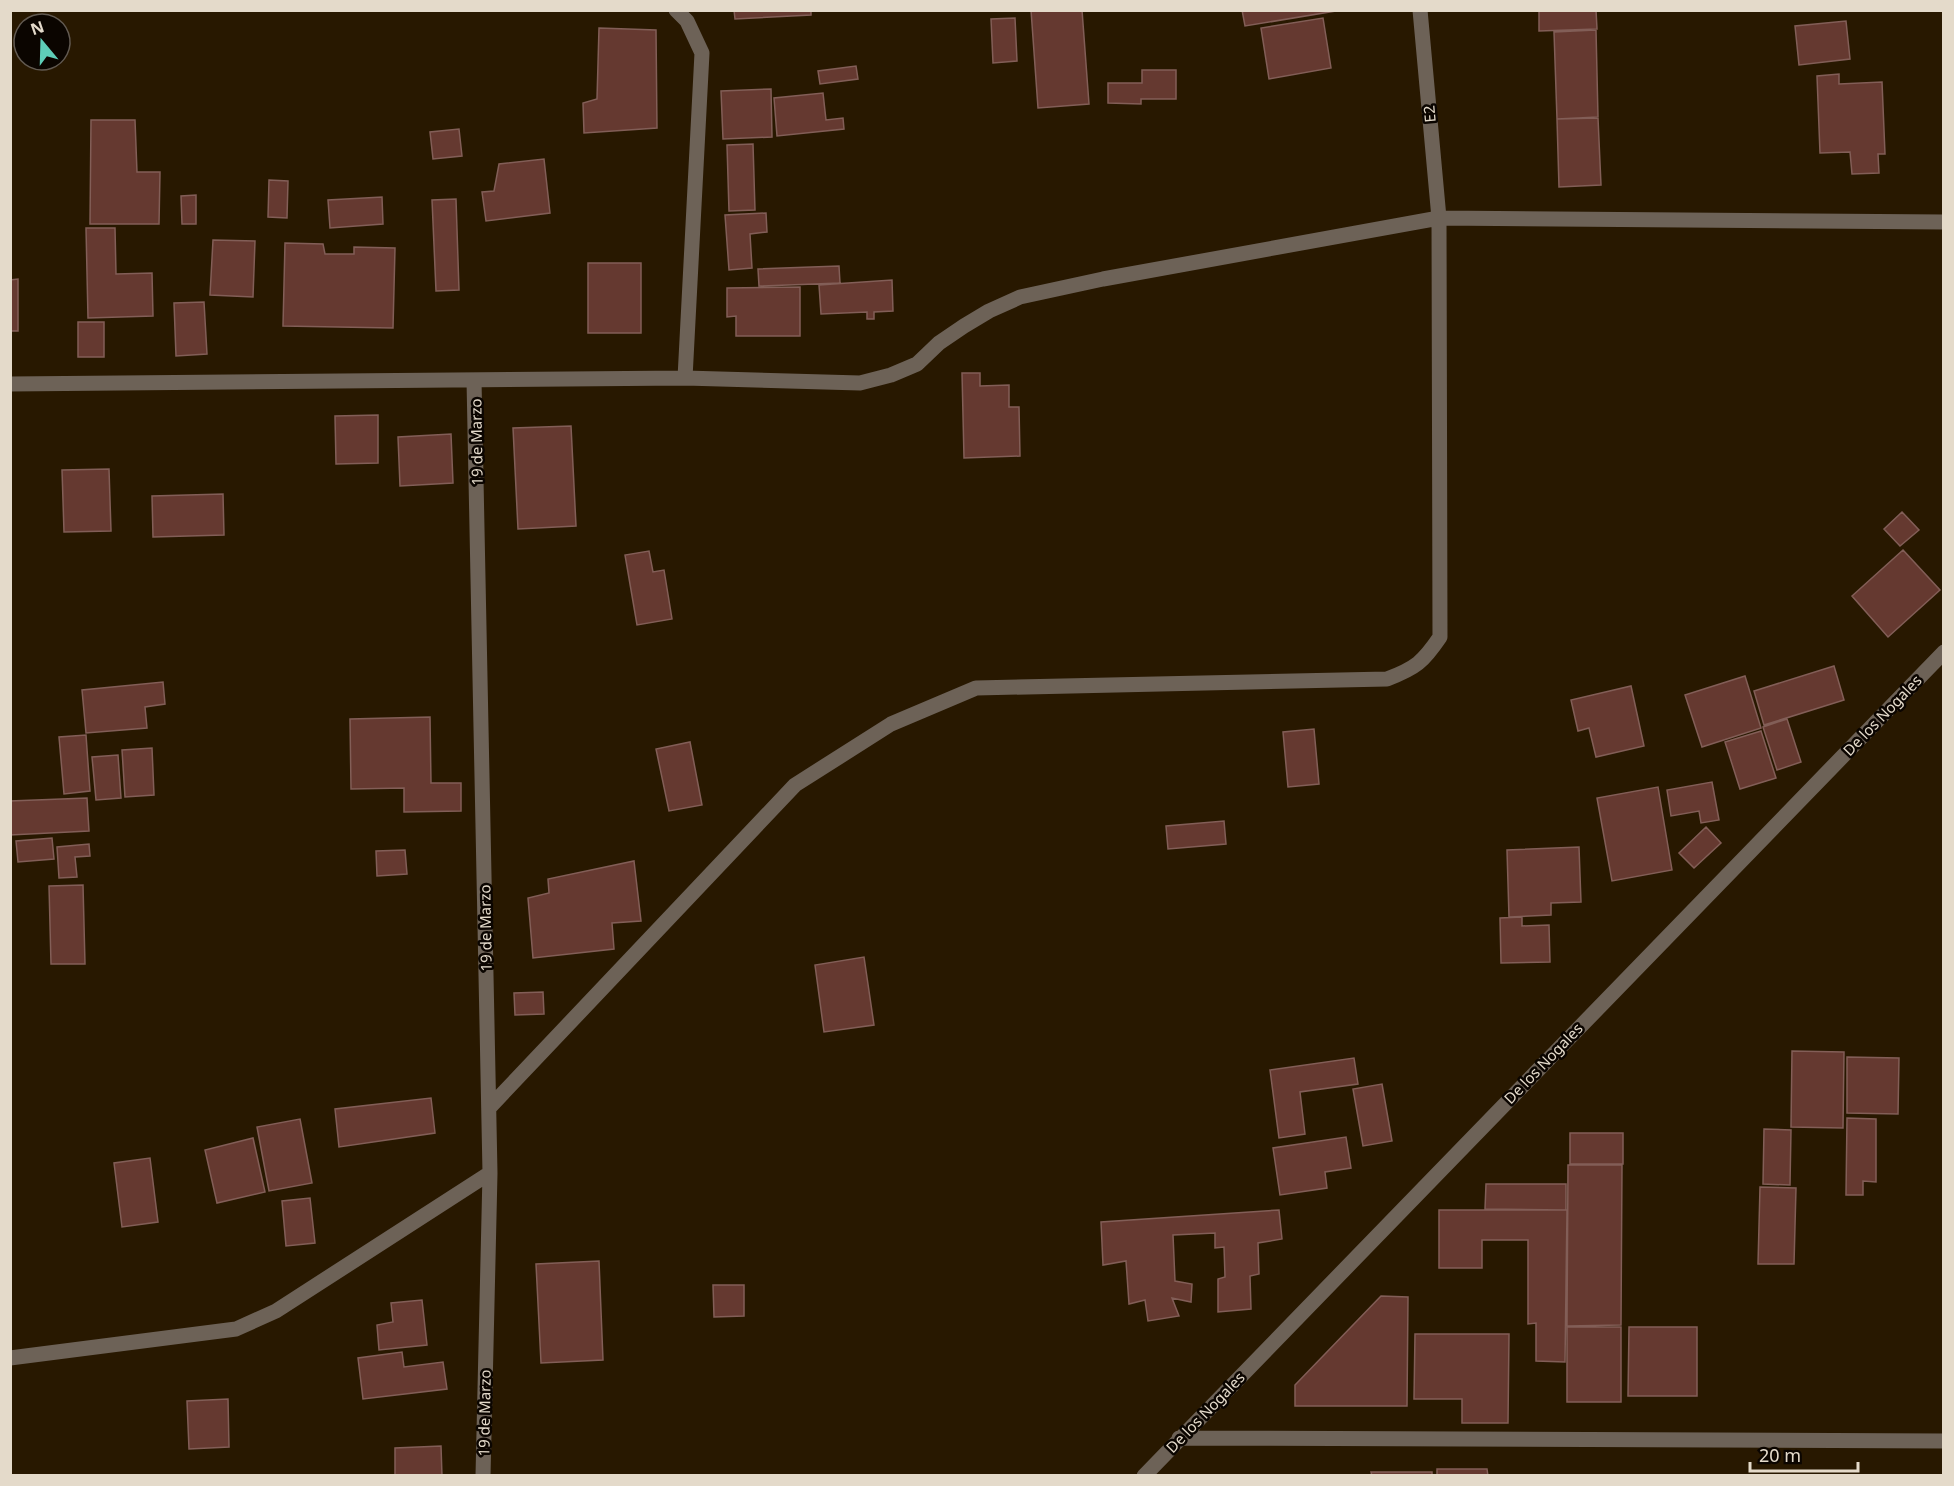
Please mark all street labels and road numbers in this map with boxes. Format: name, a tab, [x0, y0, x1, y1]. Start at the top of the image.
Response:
street label: E2	[1418, 105, 1440, 123]
street label: 19 de Marzo	[465, 398, 487, 486]
street label: De los Nogales	[1838, 670, 1926, 760]
street label: 19 de Marzo	[474, 884, 496, 972]
street label: De los Nogales	[1499, 1018, 1587, 1108]
street label: De los Nogales	[1161, 1367, 1249, 1457]
street label: 19 de Marzo	[473, 1369, 495, 1457]

